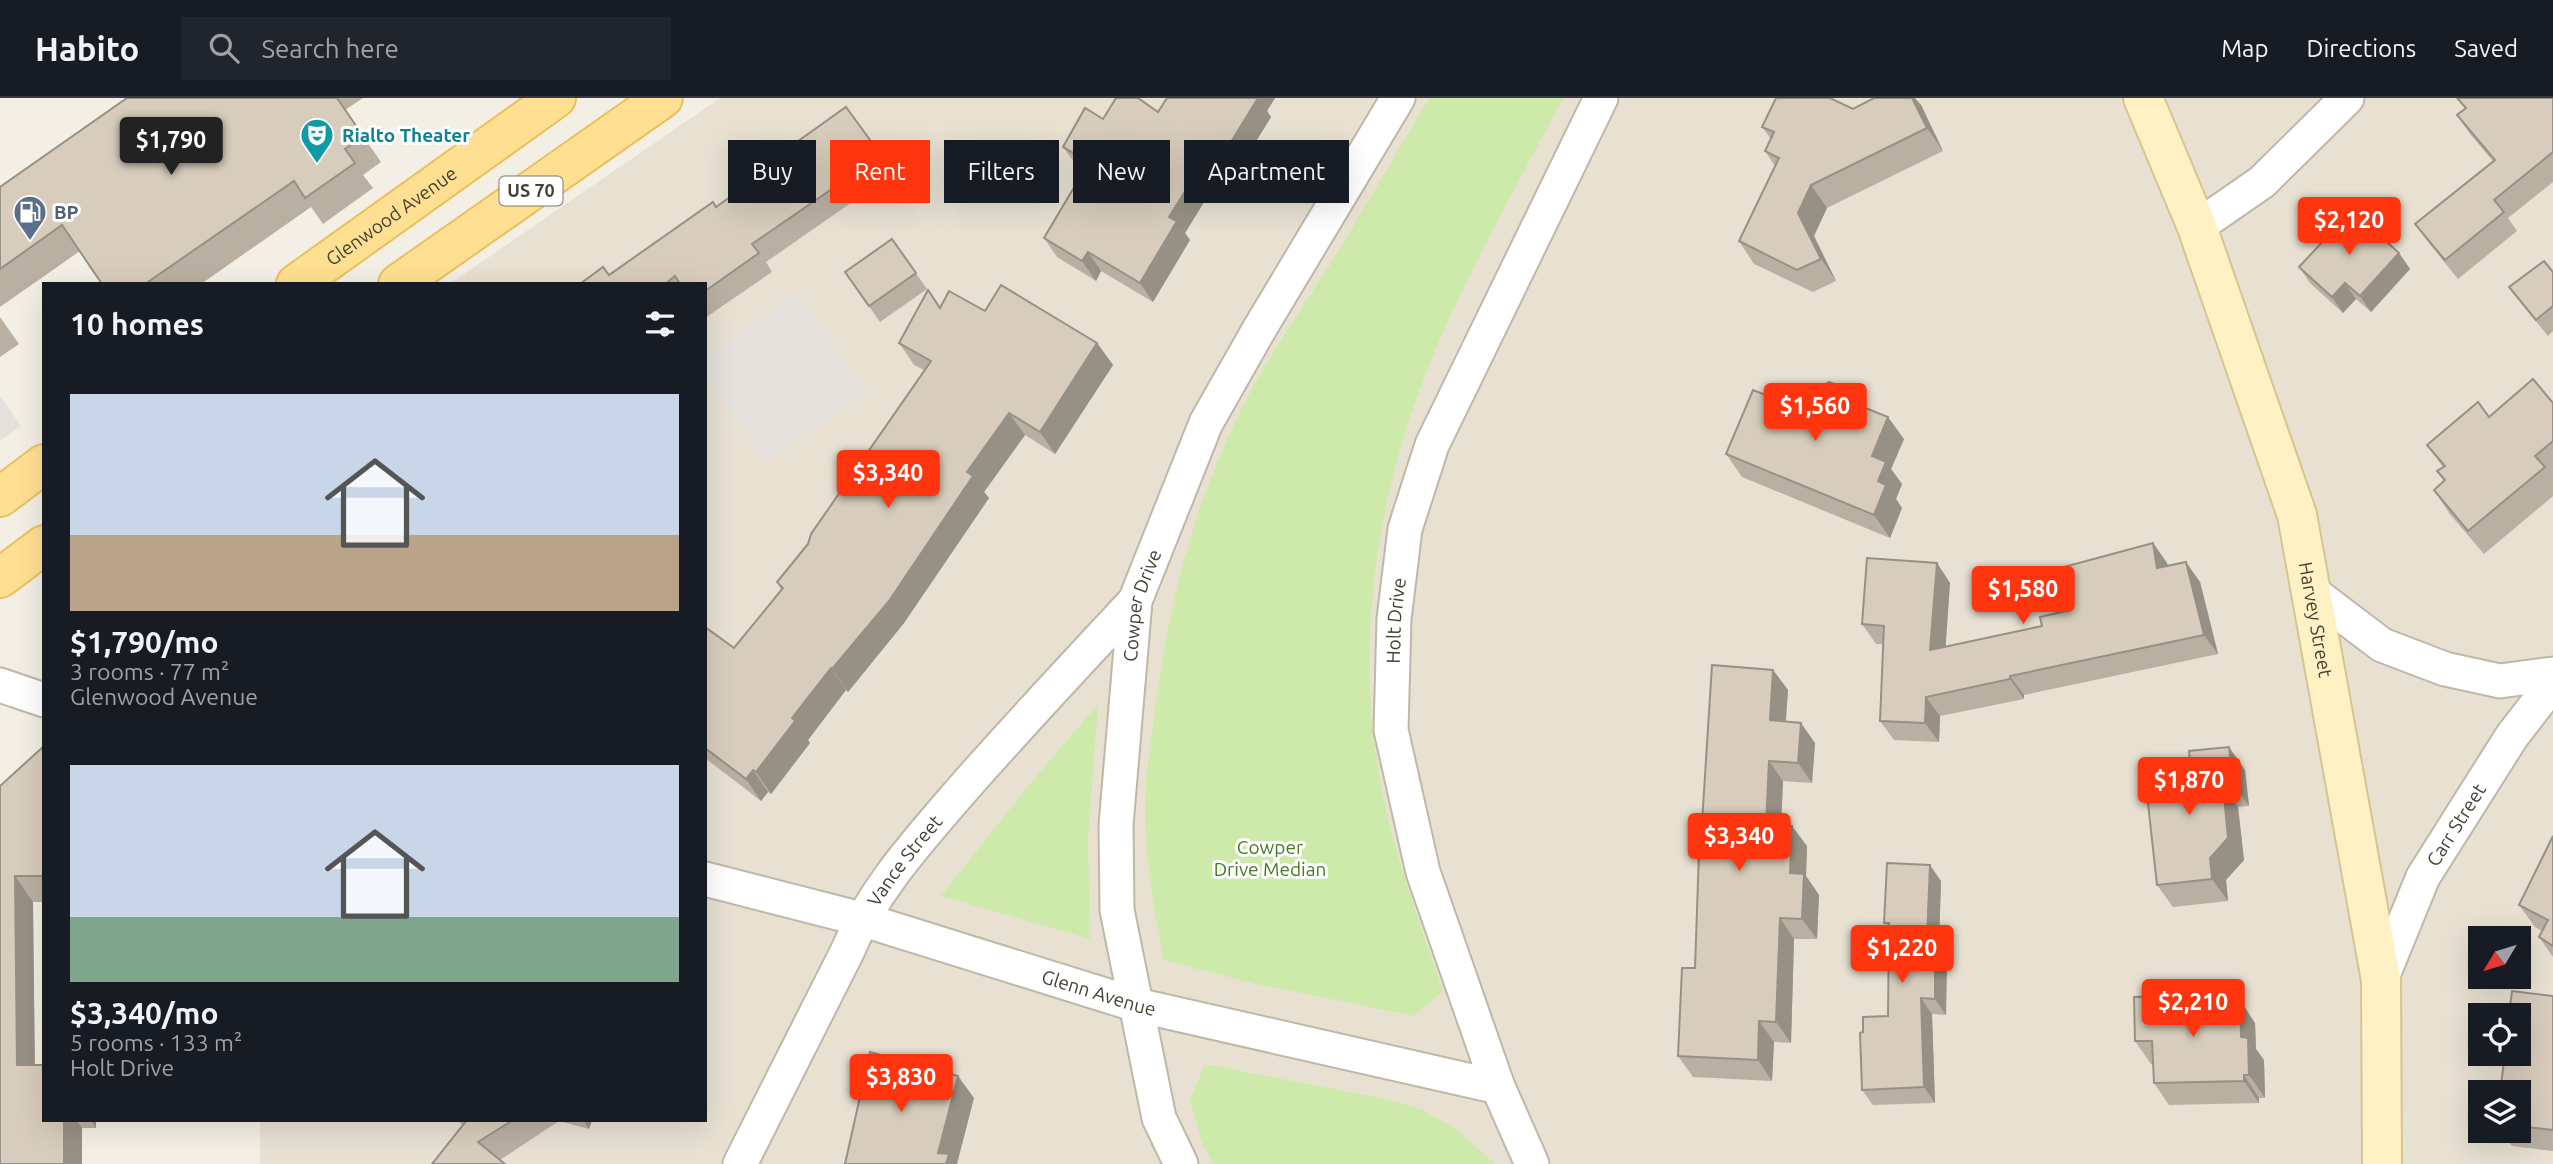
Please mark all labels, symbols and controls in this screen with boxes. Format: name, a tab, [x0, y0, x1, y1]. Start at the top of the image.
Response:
search box	[181, 17, 671, 80]
icon: search	[205, 29, 243, 67]
text: Habito	[35, 30, 139, 67]
text: Search here	[261, 34, 399, 63]
text: Map	[2221, 35, 2268, 62]
text: Directions	[2306, 35, 2416, 62]
text: Saved	[2454, 35, 2518, 62]
theatre icon: Rialto Theater	[298, 116, 336, 165]
pin: $1,790	[114, 118, 228, 177]
place label: Rialto Theater	[342, 124, 470, 146]
text: $1,790	[136, 127, 206, 152]
chip: Buy	[728, 140, 816, 203]
chip: Rent	[830, 140, 930, 203]
chip: Filters	[944, 140, 1059, 203]
chip: New	[1073, 140, 1170, 203]
chip: Apartment	[1184, 140, 1349, 203]
street label: Glenwood Avenue	[322, 162, 461, 270]
road number: US 70	[500, 176, 562, 206]
fuel station icon: BP	[11, 193, 49, 242]
pin: $2,120	[2292, 198, 2406, 257]
place label: BP	[54, 201, 79, 223]
text: $2,120	[2314, 207, 2384, 232]
icon: filters	[641, 305, 679, 343]
text: 10 homes	[70, 307, 204, 341]
pin: $1,560	[1758, 384, 1872, 443]
text: $1,560	[1780, 393, 1850, 418]
icon: home	[312, 440, 438, 566]
pin: $3,340	[831, 450, 945, 510]
text: $3,340	[853, 460, 923, 485]
street label: Cowper Drive	[1119, 546, 1166, 663]
street label: Harvey Street	[2295, 560, 2337, 680]
pin: $1,580	[1966, 566, 2080, 626]
street label: Holt Drive	[1382, 576, 1410, 664]
text: $1,580	[1988, 576, 2058, 601]
text: $1,790/mo	[70, 625, 219, 659]
text: 3 rooms · 77 m²	[70, 659, 229, 684]
text: Glenwood Avenue	[70, 684, 258, 709]
pin: $1,870	[2132, 758, 2246, 817]
text: $1,870	[2154, 767, 2224, 792]
street label: Carr Street	[2422, 779, 2490, 870]
street label: Vance Street	[863, 810, 947, 910]
icon: home	[312, 811, 438, 937]
pin: $3,340	[1682, 814, 1796, 873]
text: $3,340	[1704, 823, 1774, 848]
park label: Cowper Drive Median	[1214, 836, 1326, 880]
pin: $1,220	[1845, 926, 1959, 985]
north arrow	[2468, 926, 2530, 989]
map controls	[2468, 926, 2531, 1143]
text: $1,220	[1867, 935, 1937, 960]
street label: Glenn Avenue	[1039, 965, 1158, 1020]
pin: $2,210	[2136, 979, 2250, 1039]
text: $2,210	[2158, 989, 2228, 1014]
text: $3,340/mo	[70, 996, 219, 1030]
button: locate	[2468, 1003, 2531, 1066]
text: 5 rooms · 133 m²	[70, 1030, 242, 1055]
pin: $3,830	[844, 1054, 958, 1114]
text: Holt Drive	[70, 1055, 174, 1080]
text: $3,830	[866, 1064, 936, 1089]
button: layers	[2468, 1080, 2531, 1143]

